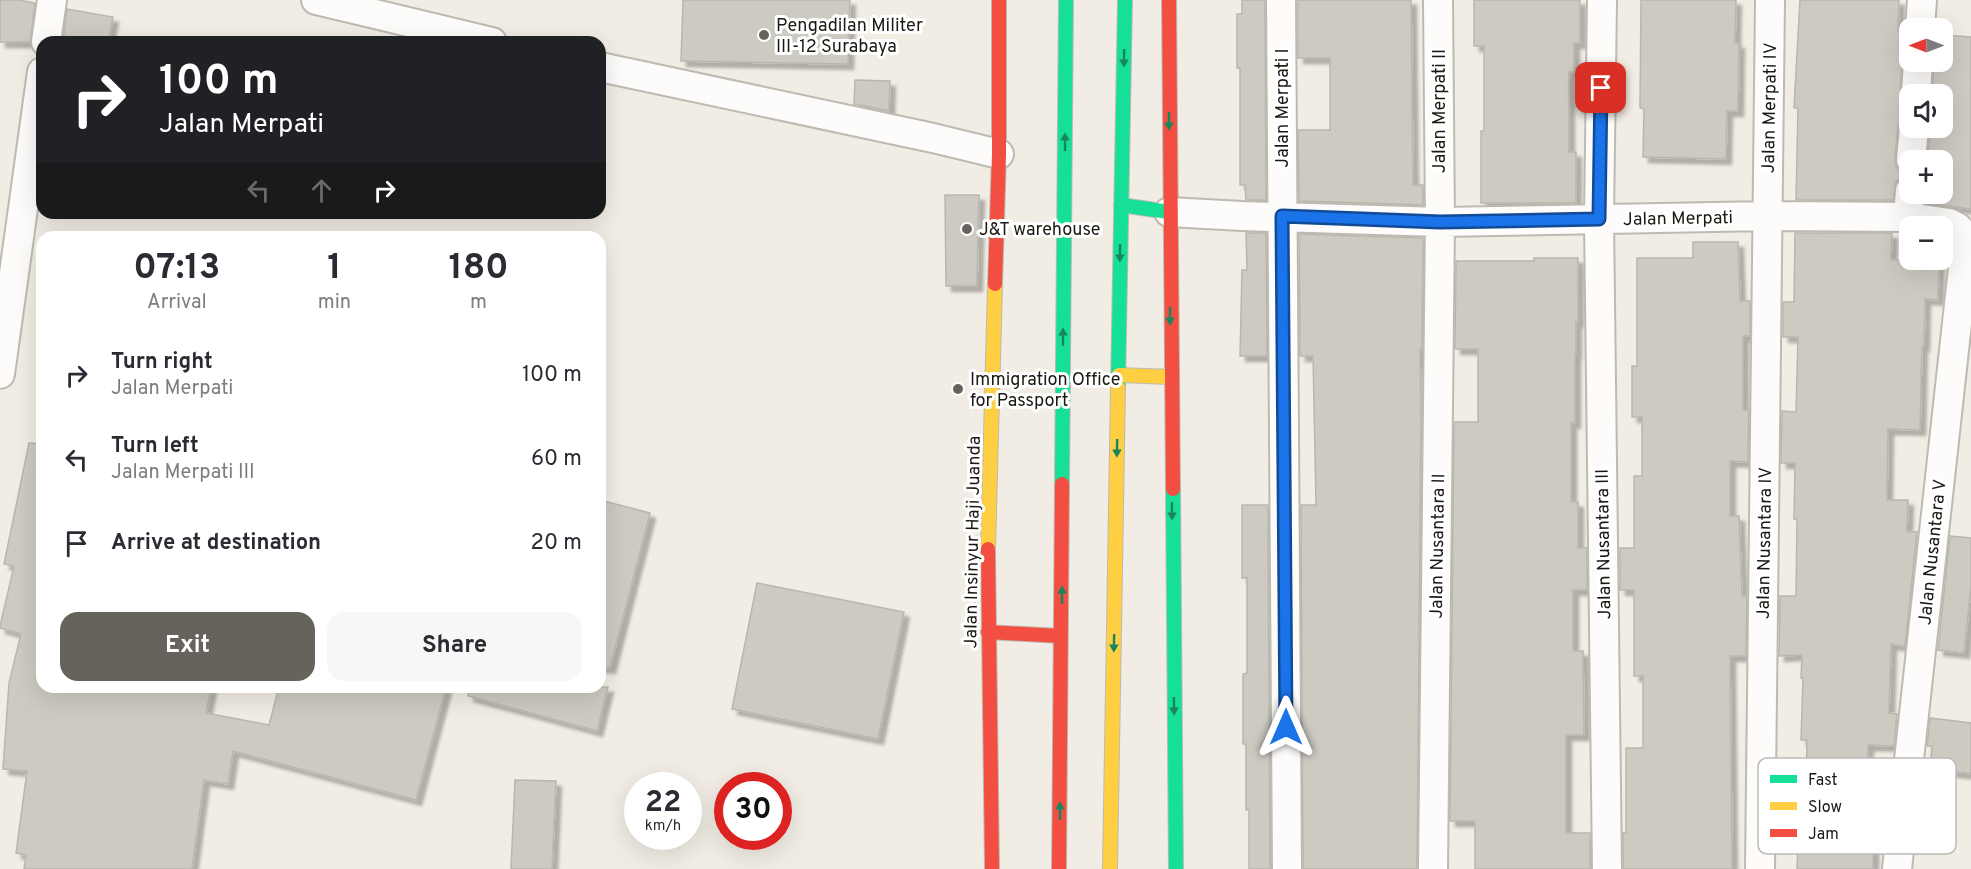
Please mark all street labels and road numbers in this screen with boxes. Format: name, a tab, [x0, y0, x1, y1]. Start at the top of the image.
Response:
street label: Jalan Merpati IV	[1758, 42, 1783, 174]
street label: Jalan Merpati I	[1272, 48, 1295, 168]
street label: Jalan Merpati II	[1429, 49, 1452, 173]
street label: Jalan Merpati	[1623, 207, 1733, 232]
street label: Jalan Insinyur Haji Juanda	[960, 436, 987, 649]
street label: Jalan Nusantara IV	[1753, 467, 1778, 619]
street label: Jalan Nusantara III	[1592, 468, 1617, 619]
street label: Jalan Nusantara II	[1426, 473, 1451, 619]
street label: Jalan Nusantara V	[1914, 478, 1953, 626]

